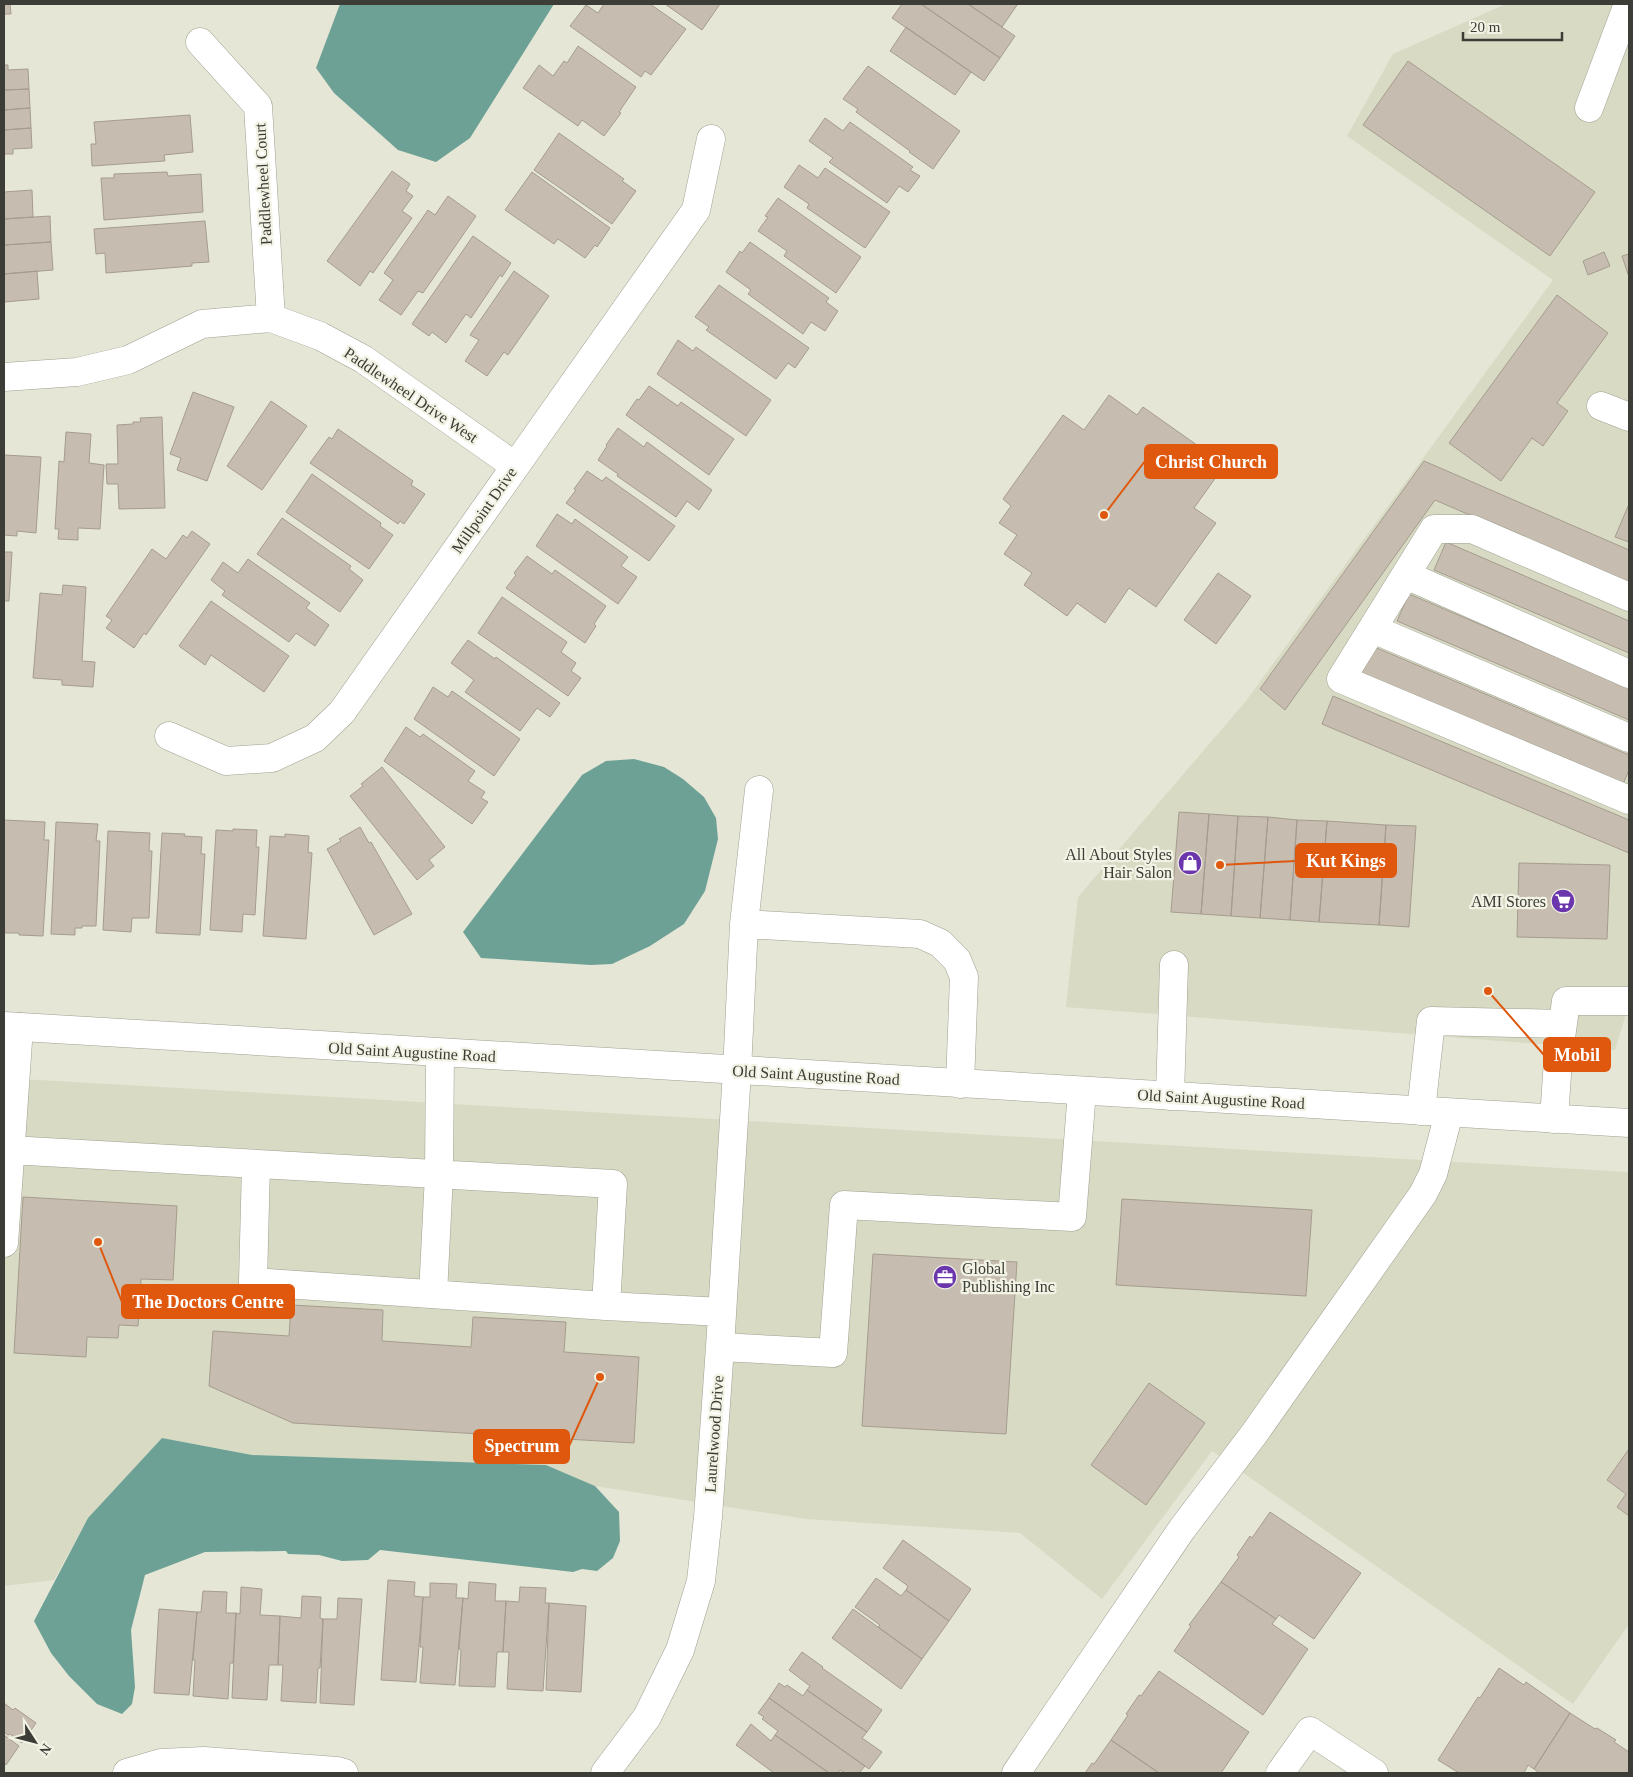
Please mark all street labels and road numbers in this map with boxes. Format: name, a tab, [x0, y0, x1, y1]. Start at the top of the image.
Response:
street label: Paddlewheel Court	[251, 122, 275, 245]
street label: Paddlewheel Drive West	[341, 344, 481, 446]
street label: Millpoint Drive	[448, 464, 521, 557]
street label: Old Saint Augustine Road	[328, 1039, 496, 1066]
street label: Old Saint Augustine Road	[732, 1062, 900, 1089]
street label: Old Saint Augustine Road	[1137, 1086, 1305, 1113]
street label: Laurelwood Drive	[701, 1375, 727, 1493]

